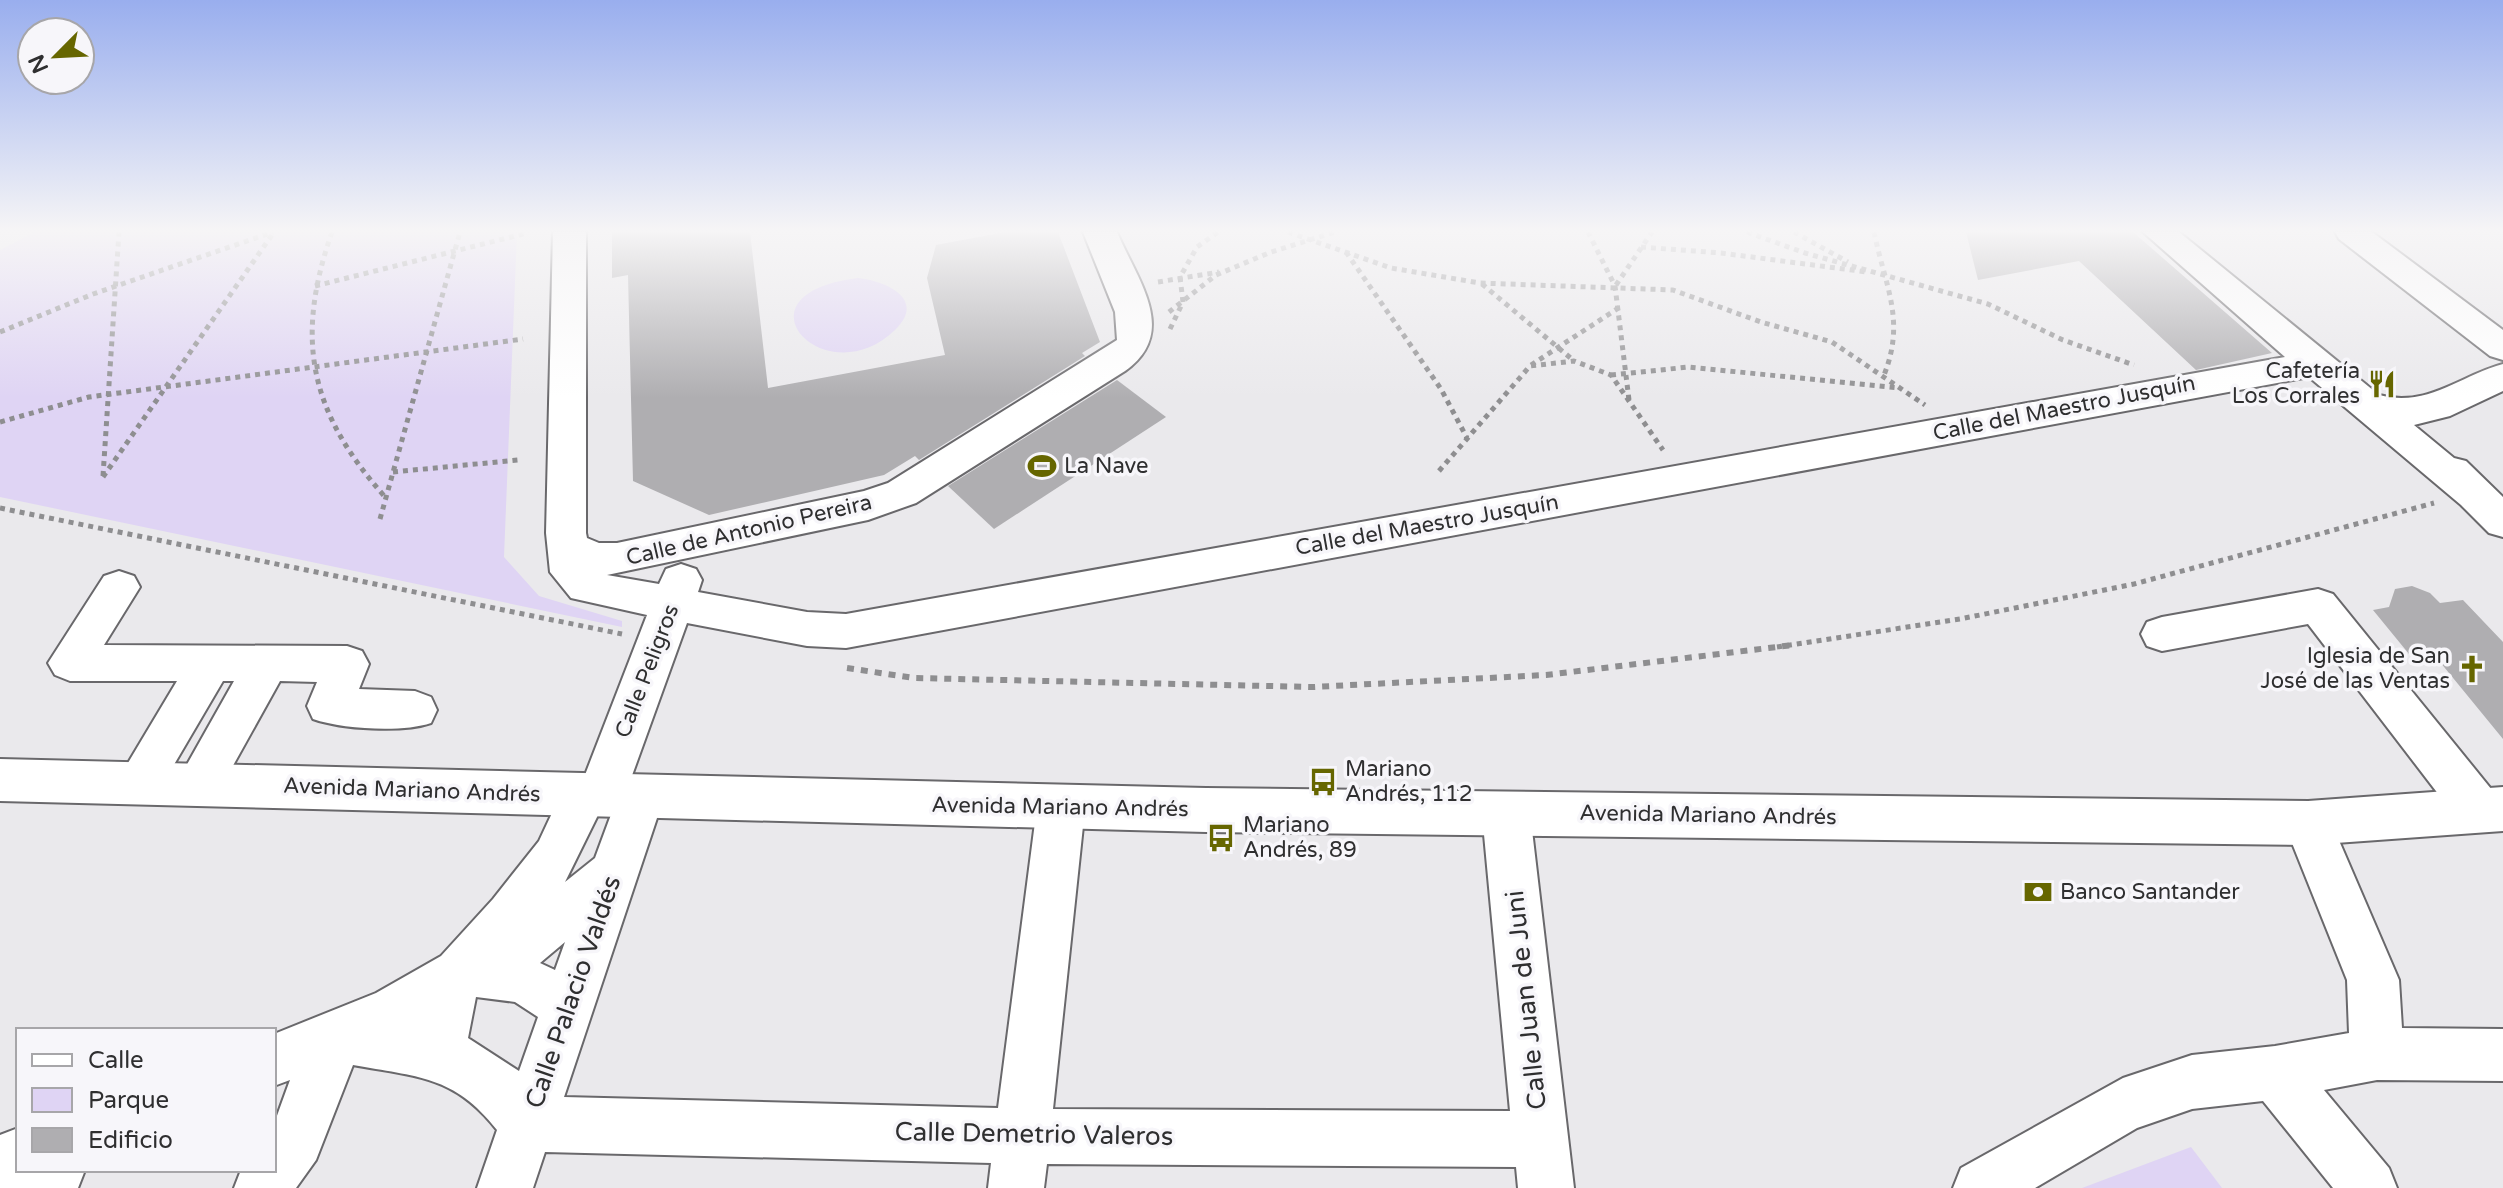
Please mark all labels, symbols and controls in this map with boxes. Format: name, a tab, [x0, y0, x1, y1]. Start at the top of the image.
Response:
north arrow	[16, 16, 96, 96]
text: N	[23, 50, 54, 77]
place label: Cafetería Los Corrales	[2232, 358, 2360, 409]
restaurant icon: Cafetería Los Corrales	[2367, 369, 2397, 399]
street label: Calle del Maestro Jusquín	[1931, 370, 2197, 446]
sports icon: La Nave	[1027, 451, 1057, 481]
place label: La Nave	[1064, 453, 1149, 479]
street label: Calle de Antonio Pereira	[624, 489, 874, 571]
street label: Calle del Maestro Jusquín	[1293, 489, 1561, 561]
street label: Calle Peligros	[610, 601, 684, 741]
place label: Iglesia de San José de las Ventas	[2260, 643, 2450, 694]
church icon: Iglesia de San José de las Ventas	[2457, 654, 2487, 684]
place label: Mariano Andrés, 112	[1345, 756, 1473, 807]
bus stop icon: Mariano Andrés, 112	[1308, 767, 1338, 797]
street label: Avenida Mariano Andrés	[283, 773, 541, 807]
street label: Avenida Mariano Andrés	[931, 792, 1189, 822]
street label: Avenida Mariano Andrés	[1579, 800, 1837, 830]
place label: Mariano Andrés, 89	[1243, 812, 1357, 863]
bus stop icon: Mariano Andrés, 89	[1206, 823, 1236, 853]
street label: Calle Palacio Valdés	[519, 872, 627, 1112]
bank icon: Banco Santander	[2023, 877, 2053, 907]
place label: Banco Santander	[2060, 879, 2240, 905]
street label: Calle Juan de Juni	[1499, 889, 1553, 1111]
legend	[16, 1028, 276, 1172]
text: Calle	[88, 1046, 144, 1075]
text: Parque	[88, 1086, 169, 1115]
street label: Calle Demetrio Valeros	[894, 1116, 1174, 1152]
text: Edificio	[88, 1126, 173, 1155]

